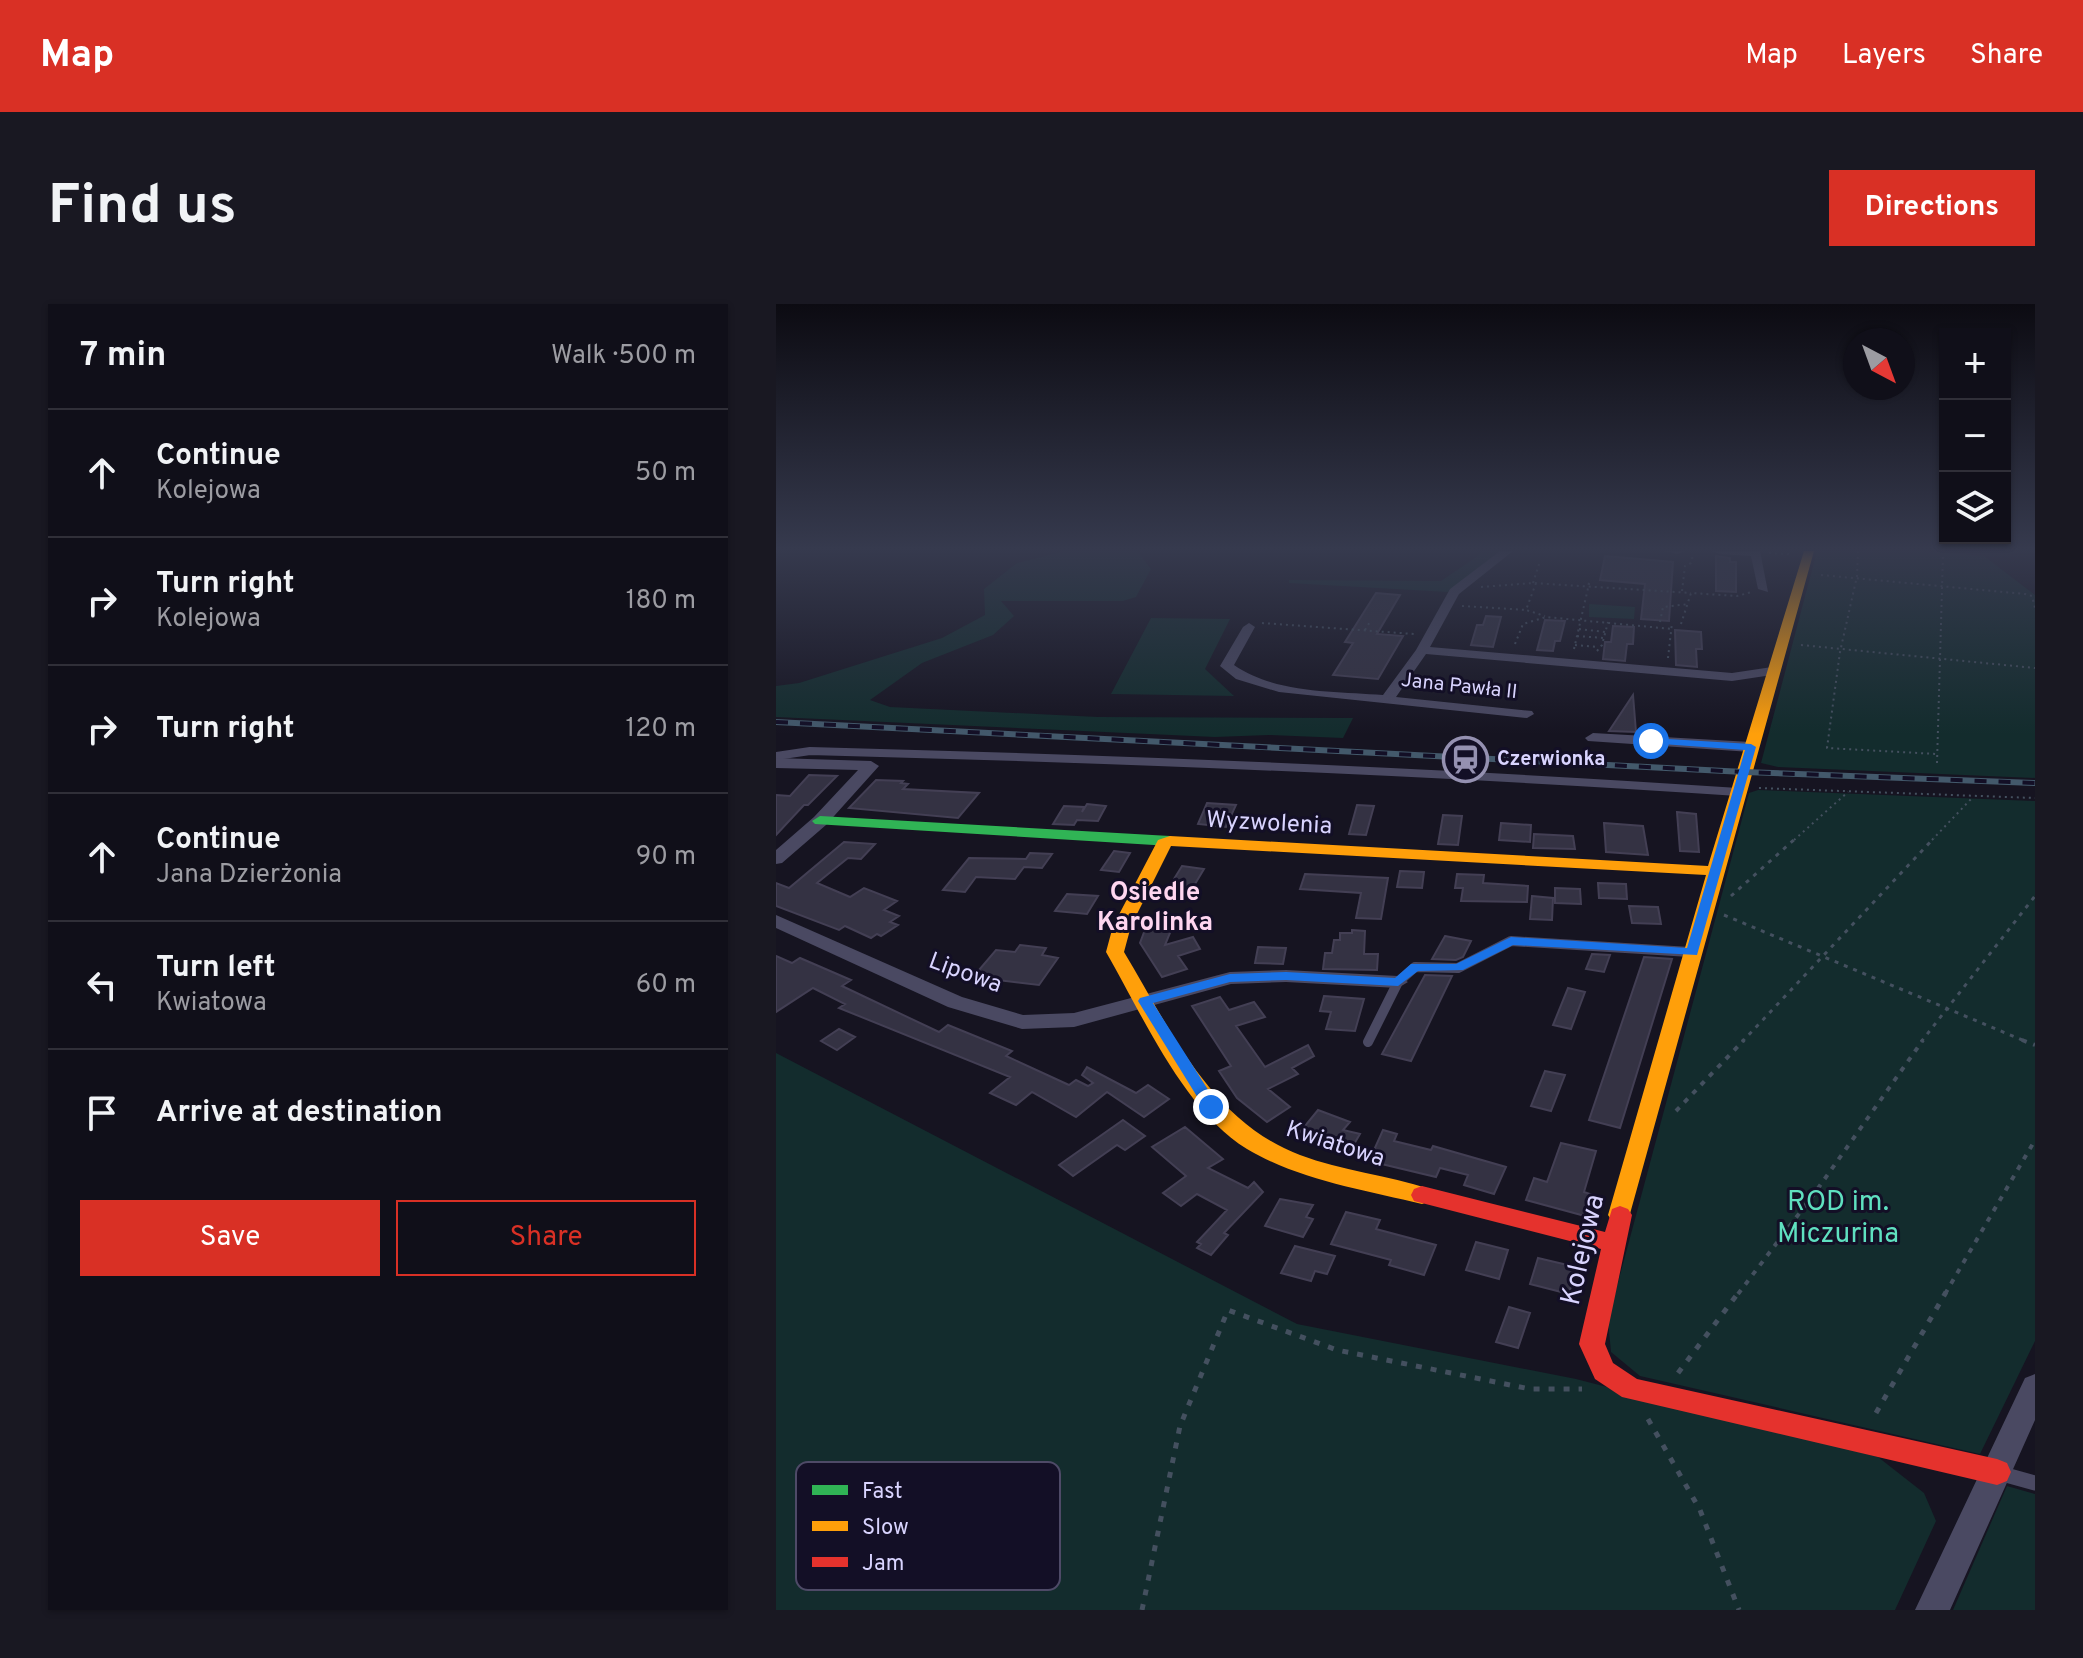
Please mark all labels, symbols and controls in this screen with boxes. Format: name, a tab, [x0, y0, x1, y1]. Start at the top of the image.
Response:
text: Map	[40, 32, 114, 81]
text: Map	[1745, 38, 1798, 74]
text: Layers	[1842, 38, 1926, 74]
text: Share	[1970, 38, 2043, 74]
button: Directions	[1829, 170, 2035, 246]
text: Find us	[48, 173, 237, 243]
north arrow	[1843, 328, 1915, 400]
map controls	[1939, 328, 2011, 544]
button: +	[1939, 328, 2011, 400]
text: 7 min	[80, 335, 166, 378]
text: Walk · 500 m	[551, 340, 696, 373]
button: −	[1939, 400, 2011, 472]
text: Continue	[156, 438, 281, 475]
icon: ahead	[80, 451, 124, 495]
text: 50 m	[635, 457, 696, 490]
button: layers	[1939, 472, 2011, 544]
text: Kolejowa	[156, 475, 261, 508]
text: Turn right	[156, 566, 294, 603]
icon: right	[80, 579, 124, 623]
text: 180 m	[626, 585, 696, 618]
text: Kolejowa	[156, 603, 261, 636]
street label: Jana Pawła II	[1400, 668, 1518, 706]
icon: right	[80, 707, 124, 751]
text: Turn right	[156, 711, 294, 748]
text: 120 m	[626, 713, 696, 746]
route start	[1633, 723, 1669, 759]
station icon: Czerwionka	[1442, 736, 1490, 784]
place label: Czerwionka	[1497, 747, 1606, 773]
street label: Wyzwolenia	[1205, 806, 1333, 842]
text: Continue	[156, 822, 281, 859]
icon: ahead	[80, 835, 124, 879]
text: 90 m	[636, 841, 696, 874]
text: Jana Dzierżonia	[156, 859, 342, 892]
district label: Osiedle Karolinka	[1097, 877, 1213, 940]
street label: Lipowa	[924, 947, 1006, 1001]
text: Turn left	[156, 950, 276, 987]
icon: left	[80, 963, 124, 1007]
text: 60 m	[636, 969, 696, 1002]
text: Kwiatowa	[156, 987, 267, 1020]
route end	[1193, 1089, 1229, 1125]
icon: arrive	[80, 1091, 124, 1135]
text: Arrive at destination	[156, 1095, 442, 1132]
street label: Kwiatowa	[1282, 1115, 1388, 1175]
park label: ROD im. Miczurina	[1777, 1185, 1899, 1253]
street label: Kolejowa	[1554, 1191, 1614, 1309]
button: Save	[80, 1200, 380, 1276]
button: Share	[396, 1200, 696, 1276]
legend	[796, 1462, 1060, 1590]
text: Fast	[862, 1479, 903, 1506]
text: Slow	[862, 1515, 909, 1542]
text: Jam	[862, 1551, 905, 1578]

